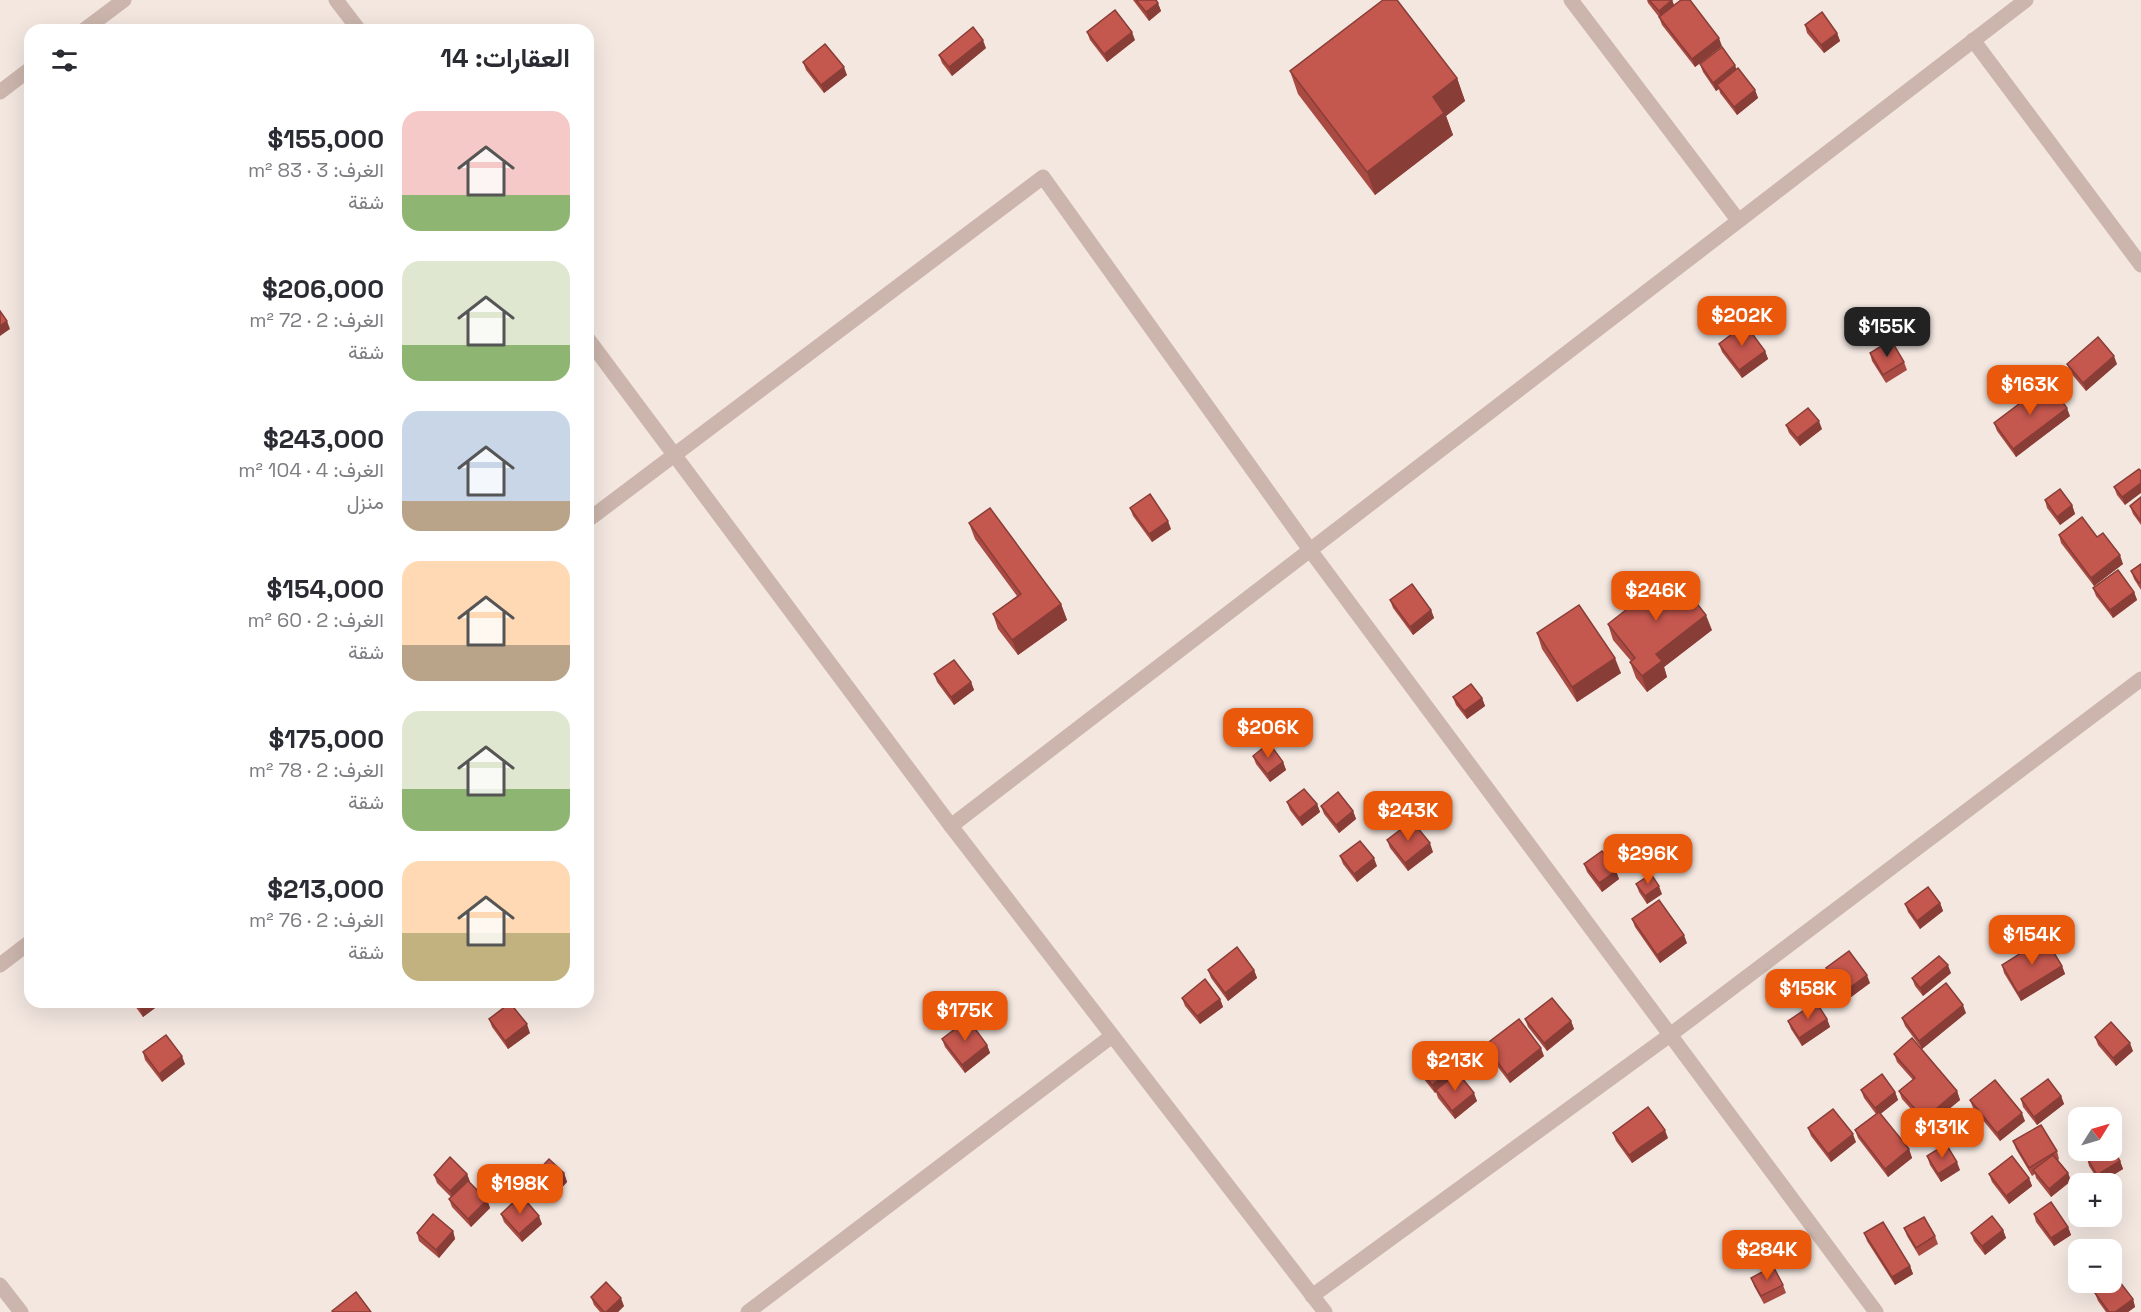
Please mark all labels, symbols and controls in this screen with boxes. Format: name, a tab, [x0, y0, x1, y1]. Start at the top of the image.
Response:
text: العقارات: 14	[440, 41, 570, 75]
icon: filters	[48, 44, 81, 77]
text: $155,000	[267, 122, 384, 156]
icon: home	[450, 135, 522, 207]
text: الغرف: 3 · 83 m²	[248, 157, 384, 183]
text: شقة	[348, 189, 384, 215]
text: $206,000	[262, 272, 384, 306]
icon: home	[450, 285, 522, 357]
pin: $202K	[1700, 296, 1784, 347]
text: $202K	[1711, 302, 1773, 328]
text: الغرف: 2 · 72 m²	[249, 307, 384, 333]
pin: $155K	[1845, 307, 1929, 358]
text: $155K	[1858, 313, 1916, 339]
text: شقة	[348, 339, 384, 365]
pin: $163K	[1988, 365, 2072, 416]
text: $163K	[2001, 371, 2059, 397]
text: $243,000	[263, 422, 384, 456]
icon: home	[450, 435, 522, 507]
text: الغرف: 4 · 104 m²	[238, 457, 384, 483]
text: منزل	[347, 489, 384, 515]
pin: $246K	[1614, 571, 1698, 622]
text: $154,000	[266, 572, 384, 606]
text: $246K	[1625, 577, 1687, 603]
icon: home	[450, 585, 522, 657]
text: الغرف: 2 · 60 m²	[247, 607, 384, 633]
text: شقة	[348, 639, 384, 665]
pin: $206K	[1226, 708, 1310, 759]
text: $206K	[1237, 714, 1299, 740]
text: $175,000	[269, 722, 384, 756]
icon: home	[450, 735, 522, 807]
text: الغرف: 2 · 78 m²	[249, 757, 384, 783]
text: شقة	[348, 789, 384, 815]
pin: $243K	[1366, 791, 1450, 842]
text: $243K	[1377, 797, 1439, 823]
pin: $296K	[1606, 834, 1690, 885]
text: $296K	[1617, 840, 1679, 866]
text: $213,000	[267, 872, 384, 906]
icon: home	[450, 885, 522, 957]
text: الغرف: 2 · 76 m²	[249, 907, 384, 933]
pin: $154K	[1990, 915, 2074, 966]
text: $154K	[2003, 921, 2061, 947]
text: شقة	[348, 939, 384, 965]
pin: $158K	[1766, 969, 1850, 1020]
text: $158K	[1779, 975, 1837, 1001]
pin: $175K	[923, 991, 1007, 1042]
text: $175K	[937, 997, 993, 1023]
pin: $213K	[1413, 1041, 1497, 1092]
text: $213K	[1426, 1047, 1484, 1073]
north arrow	[2068, 1107, 2122, 1161]
map controls	[2068, 1107, 2122, 1293]
pin: $131K	[1900, 1108, 1984, 1159]
text: $131K	[1915, 1114, 1969, 1140]
pin: $198K	[478, 1164, 562, 1215]
text: $198K	[491, 1170, 549, 1196]
button: +	[2068, 1173, 2122, 1227]
pin: $284K	[1725, 1230, 1809, 1281]
text: $284K	[1736, 1236, 1798, 1262]
button: −	[2068, 1239, 2122, 1293]

